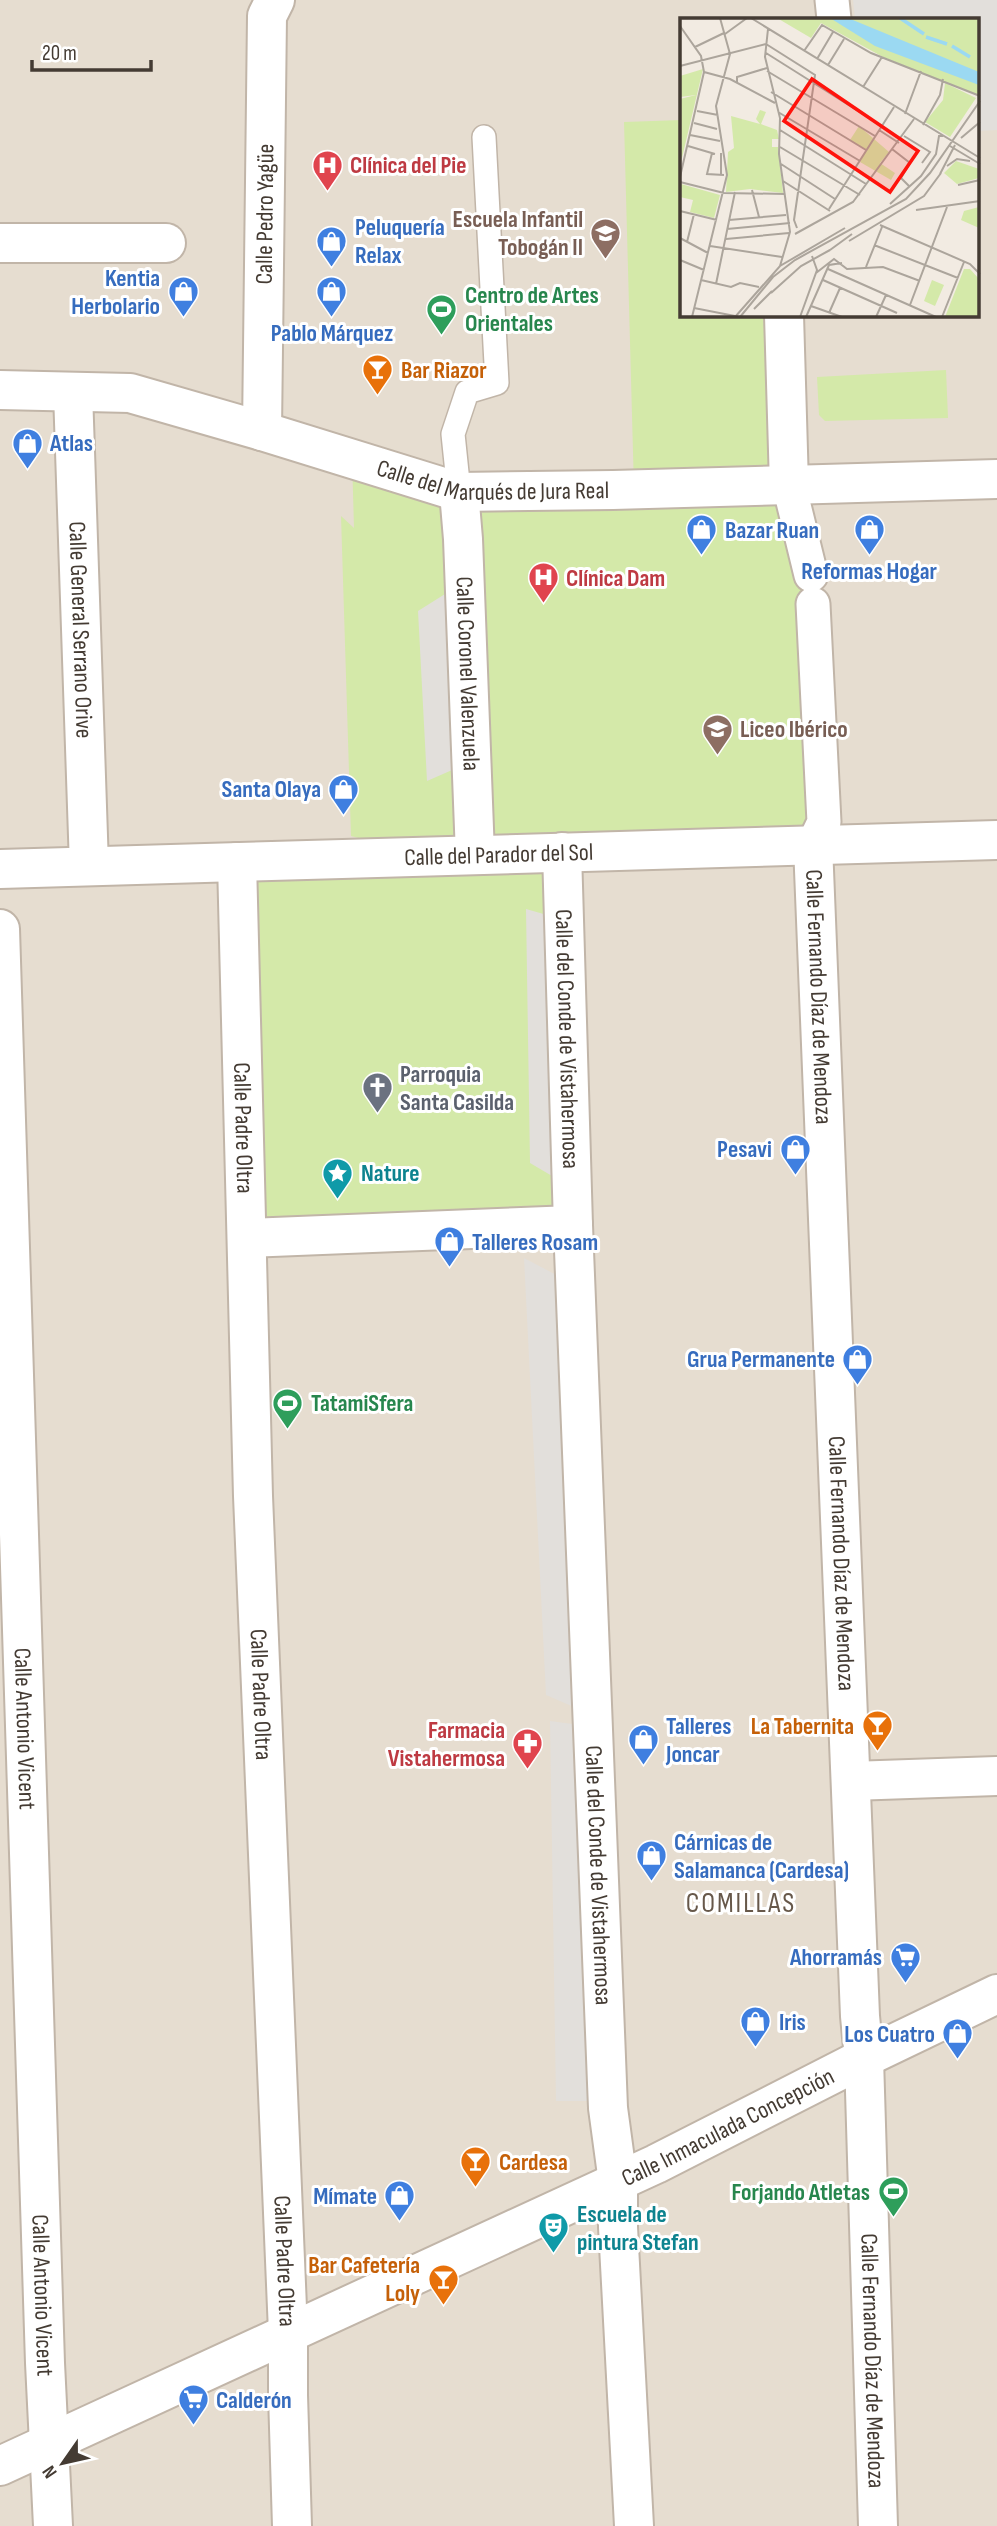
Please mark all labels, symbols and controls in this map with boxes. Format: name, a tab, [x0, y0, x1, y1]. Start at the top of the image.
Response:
inset map	[680, 18, 979, 317]
scale bar	[32, 28, 150, 72]
text: 20 m	[42, 41, 77, 66]
street label: Calle Pedro Yagüe	[249, 144, 280, 284]
hospital icon: Clínica del Pie	[310, 148, 344, 192]
place label: Clínica del Pie	[350, 151, 466, 180]
place label: Escuela Infantil Tobogán II	[453, 205, 583, 262]
place label: Peluquería Relax	[355, 213, 445, 270]
school or university icon: Escuela Infantil Tobogán II	[589, 216, 623, 260]
shop icon: Peluquería Relax	[315, 224, 349, 268]
place label: Kentia Herbolario	[71, 264, 160, 321]
shop icon: Pablo Márquez	[315, 274, 349, 318]
shop icon: Kentia Herbolario	[166, 275, 200, 319]
place label: Centro de Artes Orientales	[465, 281, 599, 338]
sports icon: Centro de Artes Orientales	[425, 292, 459, 336]
place label: Pablo Márquez	[271, 319, 393, 348]
bar icon: Bar Riazor	[361, 353, 395, 397]
place label: Bar Riazor	[401, 356, 487, 385]
shop icon: Atlas	[10, 426, 44, 470]
place label: Atlas	[49, 429, 93, 458]
street label: Calle del Marqués de Jura Real	[373, 453, 609, 507]
shop icon: Reformas Hogar	[852, 512, 886, 556]
shop icon: Bazar Ruan	[685, 513, 719, 557]
place label: Bazar Ruan	[725, 516, 819, 545]
street label: Calle General Serrano Orive	[63, 521, 99, 739]
place label: Reformas Hogar	[801, 557, 937, 586]
hospital icon: Clínica Dam	[526, 561, 560, 605]
place label: Clínica Dam	[566, 564, 665, 593]
street label: Calle Coronel Valenzuela	[450, 576, 486, 772]
school or university icon: Liceo Ibérico	[700, 712, 734, 756]
place label: Liceo Ibérico	[740, 715, 848, 744]
shop icon: Santa Olaya	[327, 772, 361, 816]
place label: Santa Olaya	[222, 775, 321, 804]
street label: Calle del Parador del Sol	[404, 837, 594, 872]
street label: Calle Fernando Díaz de Mendoza	[799, 869, 839, 1125]
street label: Calle del Conde de Vistahermosa	[549, 909, 586, 1169]
place label: Parroquia Santa Casilda	[400, 1060, 514, 1117]
street label: Calle Padre Oltra	[228, 1062, 260, 1194]
church icon: Parroquia Santa Casilda	[360, 1071, 394, 1115]
shop icon: Pesavi	[778, 1132, 812, 1176]
place label: Pesavi	[717, 1135, 772, 1164]
place icon: Nature	[321, 1156, 355, 1200]
place label: Nature	[361, 1159, 419, 1188]
shop icon: Talleres Rosam	[432, 1225, 466, 1269]
place label: Talleres Rosam	[472, 1228, 598, 1257]
shop icon: Grua Permanente	[841, 1342, 875, 1386]
place label: Grua Permanente	[687, 1345, 835, 1374]
sports icon: TatamiSfera	[271, 1386, 305, 1430]
place label: TatamiSfera	[311, 1389, 413, 1418]
street label: Calle Fernando Díaz de Mendoza	[822, 1435, 861, 1692]
street label: Calle Padre Oltra	[244, 1628, 279, 1761]
street label: Calle Antonio Vicent	[8, 1647, 42, 1810]
bar icon: La Tabernita	[860, 1709, 894, 1753]
place label: Talleres Joncar	[665, 1712, 731, 1769]
place label: La Tabernita	[751, 1712, 854, 1741]
place label: Farmacia Vistahermosa	[388, 1716, 505, 1773]
shop icon: Talleres Joncar	[626, 1723, 660, 1767]
pharmacy icon: Farmacia Vistahermosa	[511, 1727, 545, 1771]
street label: Calle del Conde de Vistahermosa	[579, 1745, 618, 2006]
place label: Cárnicas de Salamanca (Cardesa)	[674, 1828, 849, 1885]
shop icon: Cárnicas de Salamanca (Cardesa)	[634, 1839, 668, 1883]
district label: COMILLAS	[686, 1887, 796, 1920]
supermarket icon: Ahorramás	[888, 1940, 922, 1984]
place label: Ahorramás	[789, 1943, 882, 1972]
shop icon: Iris	[739, 2005, 773, 2049]
place label: Iris	[779, 2008, 806, 2037]
shop icon: Los Cuatro	[941, 2017, 975, 2061]
place label: Los Cuatro	[844, 2020, 935, 2049]
street label: Calle Inmaculada Concepción	[617, 2061, 839, 2192]
bar icon: Cardesa	[459, 2145, 493, 2189]
place label: Cardesa	[499, 2148, 568, 2177]
sports icon: Forjando Atletas	[876, 2175, 910, 2219]
place label: Forjando Atletas	[731, 2178, 870, 2207]
shop icon: Mímate	[383, 2179, 417, 2223]
place label: Mímate	[313, 2182, 377, 2211]
street label: Calle Padre Oltra	[268, 2195, 302, 2327]
place label: Escuela de pintura Stefan	[577, 2200, 699, 2257]
theatre icon: Escuela de pintura Stefan	[537, 2211, 571, 2255]
street label: Calle Antonio Vicent	[26, 2214, 60, 2377]
street label: Calle Fernando Díaz de Mendoza	[855, 2233, 891, 2489]
place label: Bar Cafetería Loly	[308, 2251, 420, 2308]
bar icon: Bar Cafetería Loly	[426, 2262, 460, 2306]
supermarket icon: Calderón	[176, 2383, 210, 2427]
place label: Calderón	[216, 2386, 292, 2415]
north arrow	[28, 2428, 98, 2498]
text: N	[38, 2461, 63, 2482]

